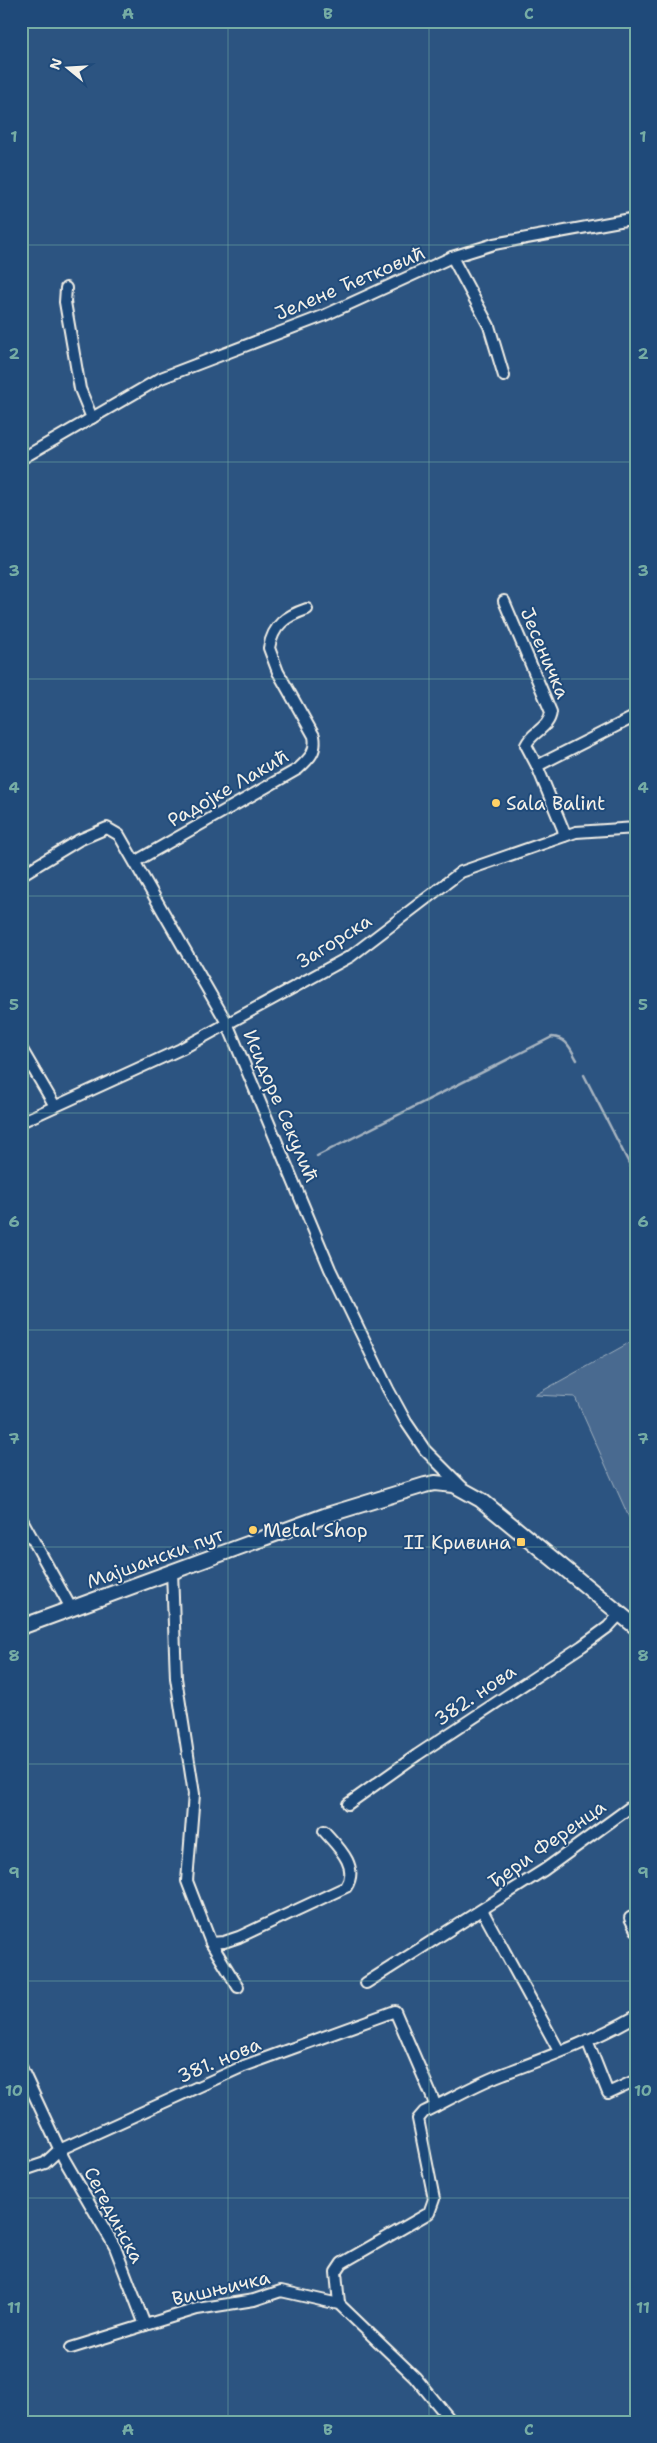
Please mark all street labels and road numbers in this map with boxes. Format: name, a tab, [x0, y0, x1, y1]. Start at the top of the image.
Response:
street label: Јелене Ћетковић	[271, 240, 429, 326]
street label: Јесеничка	[515, 604, 575, 703]
street label: Радојке Лакић	[163, 743, 293, 833]
street label: Загорска	[292, 908, 376, 974]
street label: Исидоре Секулић	[237, 1026, 325, 1186]
street label: Мајшански пут	[83, 1521, 227, 1594]
street label: 382. нова	[429, 1658, 521, 1731]
street label: Ђери Ференца	[483, 1794, 611, 1894]
street label: 381. нова	[174, 2031, 265, 2089]
street label: Сегединска	[78, 2162, 150, 2268]
street label: Вишњичка	[170, 2265, 273, 2311]

